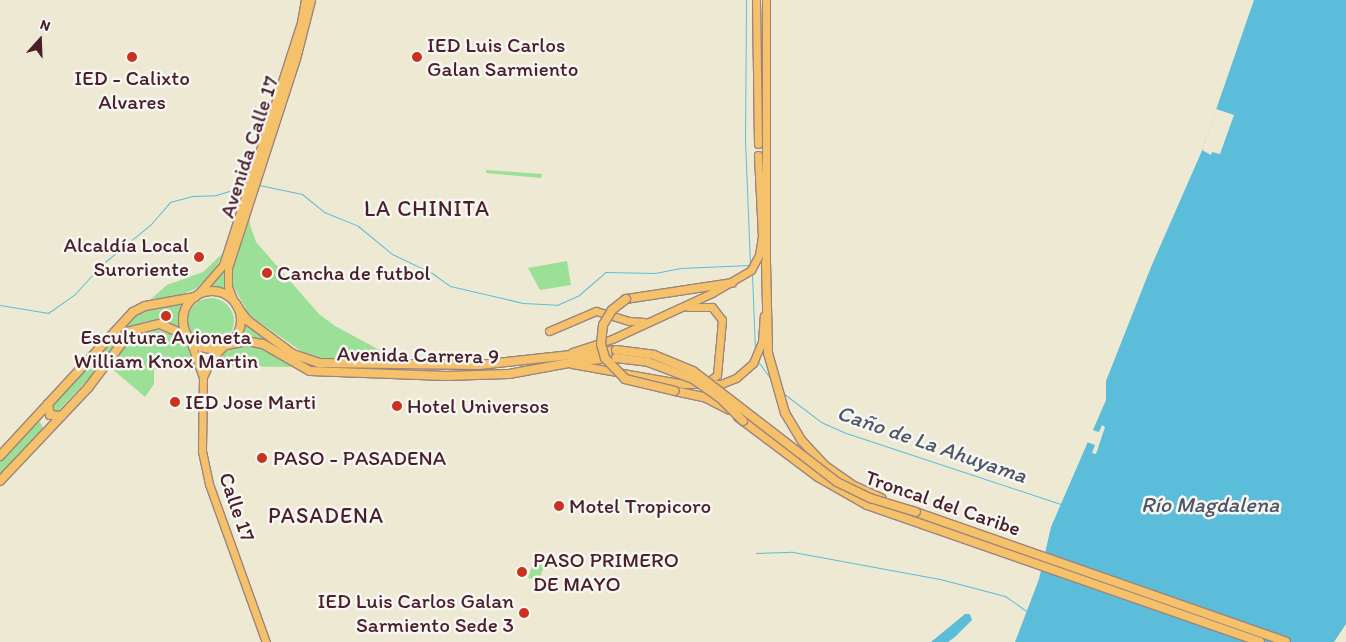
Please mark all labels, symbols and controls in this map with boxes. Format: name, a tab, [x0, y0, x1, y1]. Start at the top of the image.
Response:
north arrow	[15, 15, 65, 65]
text: N	[38, 16, 53, 35]
place label: IED Luis Carlos Galan Sarmiento	[427, 32, 579, 82]
marker: IED - Calixto Alvares	[126, 51, 138, 63]
marker: IED Luis Carlos Galan Sarmiento	[411, 51, 423, 63]
place label: IED - Calixto Alvares	[74, 65, 190, 115]
street label: Avenida Calle 17	[214, 73, 284, 221]
district label: LA CHINITA	[363, 196, 491, 222]
place label: Alcaldía Local Suroriente	[64, 232, 189, 282]
marker: Alcaldía Local Suroriente	[193, 251, 205, 263]
place label: Cancha de futbol	[277, 260, 430, 286]
marker: Cancha de futbol	[261, 267, 273, 279]
marker: Escultura Avioneta William Knox Martin	[160, 310, 172, 322]
place label: Escultura Avioneta William Knox Martin	[73, 324, 259, 374]
street label: Avenida Carrera 9	[337, 341, 499, 369]
place label: IED Jose Marti	[185, 389, 317, 415]
place label: Hotel Universos	[407, 393, 549, 419]
marker: IED Jose Marti	[169, 396, 181, 408]
water label: Caño de La Ahuyama	[834, 399, 1030, 489]
marker: Hotel Universos	[391, 400, 403, 412]
place label: PASO - PASADENA	[273, 445, 446, 471]
marker: PASO - PASADENA	[255, 451, 269, 465]
street label: Troncal del Caribe	[862, 465, 1024, 541]
street label: Calle 17	[213, 469, 261, 545]
water label: Río Magdalena	[1141, 492, 1279, 518]
place label: Motel Tropicoro	[569, 493, 709, 519]
marker: Motel Tropicoro	[553, 500, 565, 512]
district label: PASADENA	[267, 503, 385, 529]
place label: PASO PRIMERO DE MAYO	[533, 547, 678, 597]
marker: PASO PRIMERO DE MAYO	[515, 565, 529, 579]
place label: IED Luis Carlos Galan Sarmiento Sede 3	[318, 588, 514, 638]
marker: IED Luis Carlos Galan Sarmiento Sede 3	[518, 607, 530, 619]

